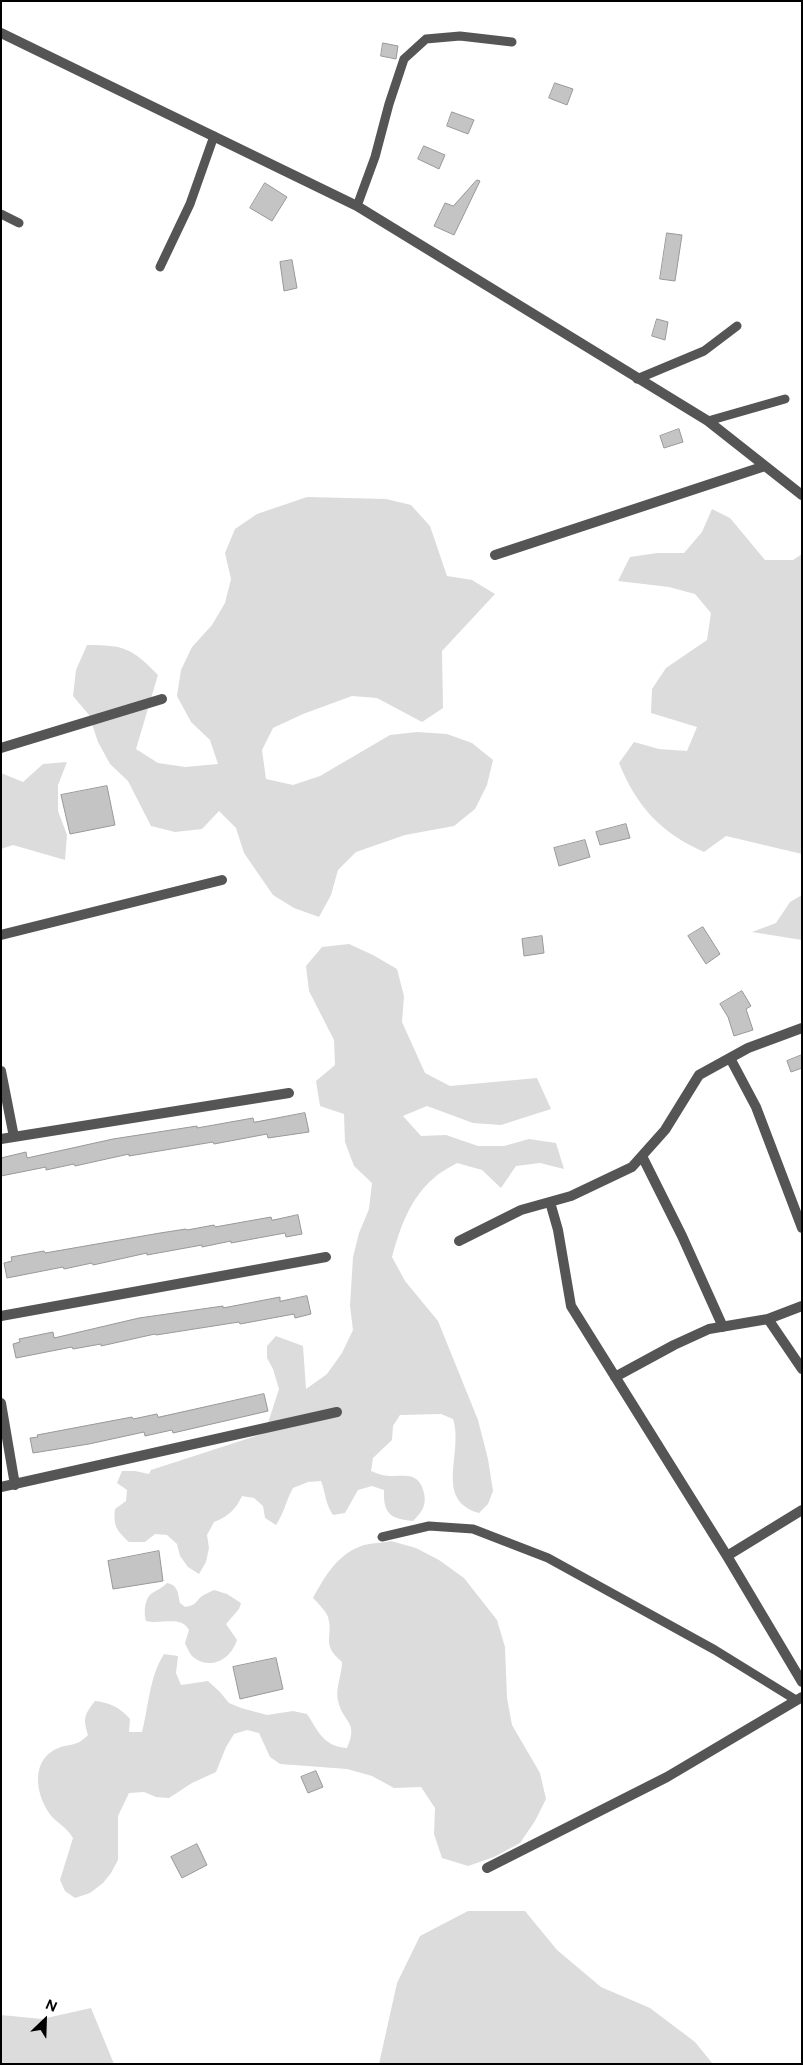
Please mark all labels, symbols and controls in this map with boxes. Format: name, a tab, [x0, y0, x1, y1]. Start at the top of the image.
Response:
north arrow	[20, 1995, 70, 2045]
text: N	[43, 1996, 60, 2016]

